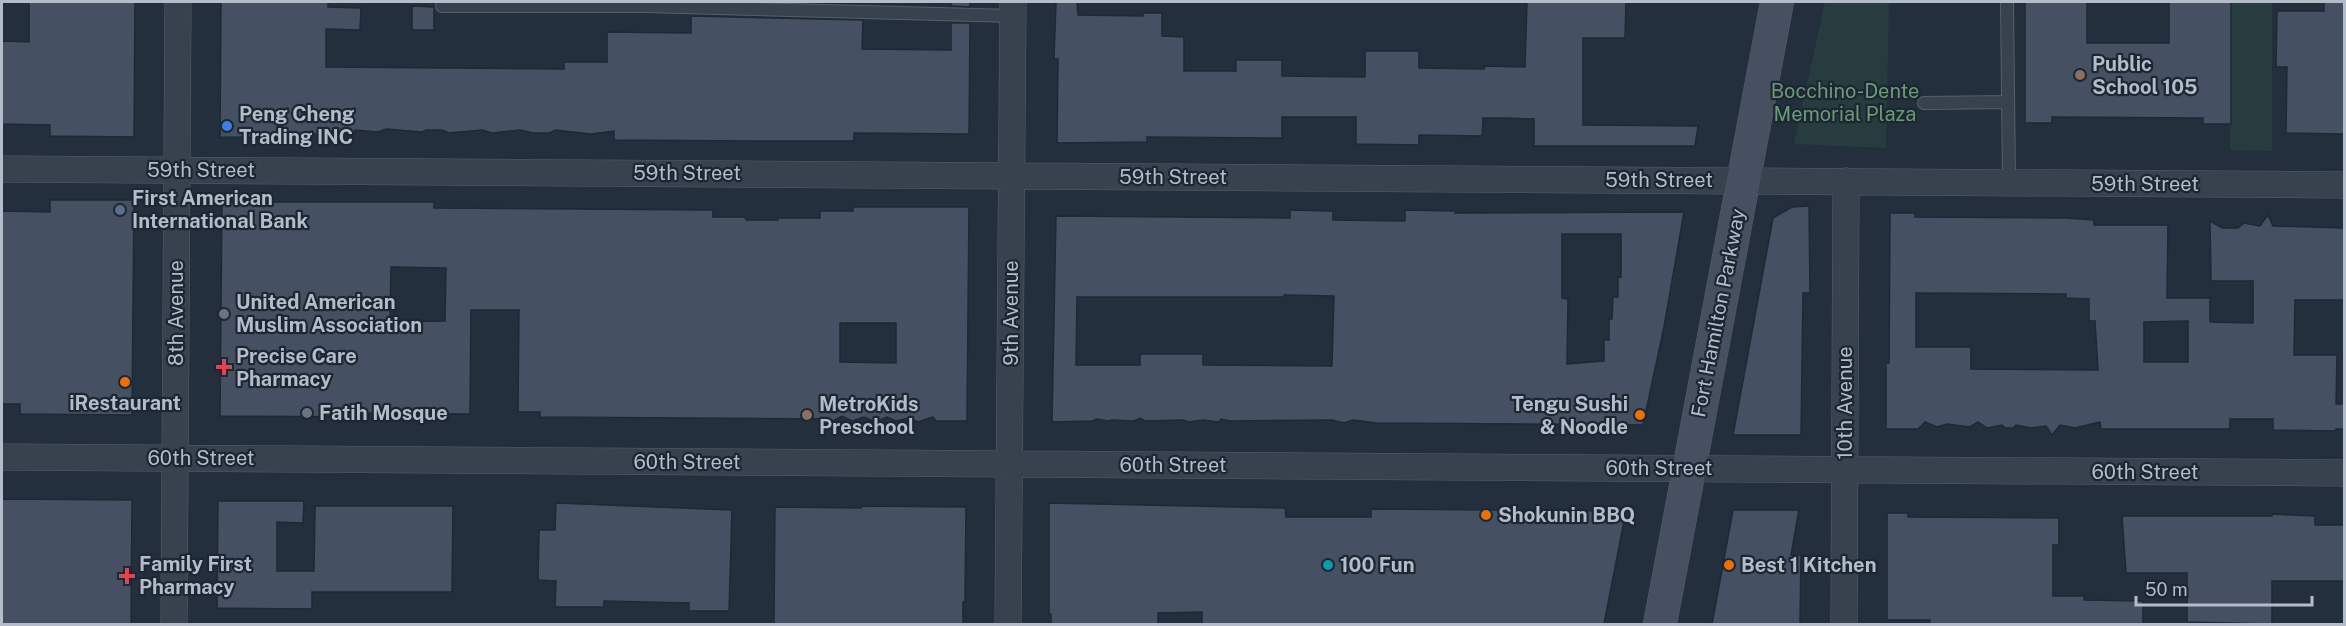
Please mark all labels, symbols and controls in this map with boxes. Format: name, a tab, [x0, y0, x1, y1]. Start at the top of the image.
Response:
place label: Public School 105	[2092, 52, 2198, 99]
marker: Public School 105	[2073, 68, 2087, 82]
park label: Bocchino-Dente Memorial Plaza	[1771, 79, 1919, 126]
place label: Peng Cheng Trading INC	[239, 102, 355, 149]
marker: Peng Cheng Trading INC	[220, 119, 234, 133]
street label: 59th Street	[147, 158, 255, 182]
street label: 59th Street	[633, 161, 741, 185]
street label: 59th Street	[1119, 165, 1227, 189]
street label: 59th Street	[1605, 168, 1713, 192]
street label: 59th Street	[2091, 172, 2199, 196]
place label: First American International Bank	[132, 186, 308, 233]
marker: First American International Bank	[113, 203, 127, 217]
street label: Fort Hamilton Parkway	[1686, 206, 1750, 419]
street label: 8th Avenue	[164, 260, 188, 366]
street label: 9th Avenue	[999, 260, 1023, 366]
place label: United American Muslim Association	[236, 290, 422, 337]
marker: United American Muslim Association	[217, 307, 231, 321]
place label: Precise Care Pharmacy	[236, 344, 357, 391]
street label: 10th Avenue	[1833, 346, 1857, 460]
marker: Precise Care Pharmacy	[217, 360, 231, 374]
marker: iRestaurant	[118, 375, 132, 389]
place label: iRestaurant	[69, 391, 181, 415]
place label: MetroKids Preschool	[819, 392, 918, 439]
place label: Tengu Sushi & Noodle	[1512, 392, 1628, 439]
place label: Fatih Mosque	[319, 401, 448, 425]
marker: Fatih Mosque	[300, 406, 314, 420]
marker: MetroKids Preschool	[800, 408, 814, 422]
marker: Tengu Sushi & Noodle	[1633, 408, 1647, 422]
street label: 60th Street	[147, 446, 255, 470]
street label: 60th Street	[633, 450, 741, 474]
street label: 60th Street	[1119, 453, 1227, 477]
street label: 60th Street	[1605, 456, 1713, 480]
street label: 60th Street	[2091, 460, 2199, 484]
place label: Shokunin BBQ	[1498, 503, 1635, 527]
marker: Shokunin BBQ	[1479, 508, 1493, 522]
place label: Family First Pharmacy	[139, 552, 252, 599]
place label: 100 Fun	[1340, 553, 1415, 577]
place label: Best 1 Kitchen	[1741, 553, 1877, 577]
marker: 100 Fun	[1321, 558, 1335, 572]
marker: Best 1 Kitchen	[1722, 558, 1736, 572]
marker: Family First Pharmacy	[120, 569, 134, 583]
scale bar	[2136, 569, 2312, 607]
text: 50 m	[2145, 579, 2188, 600]

